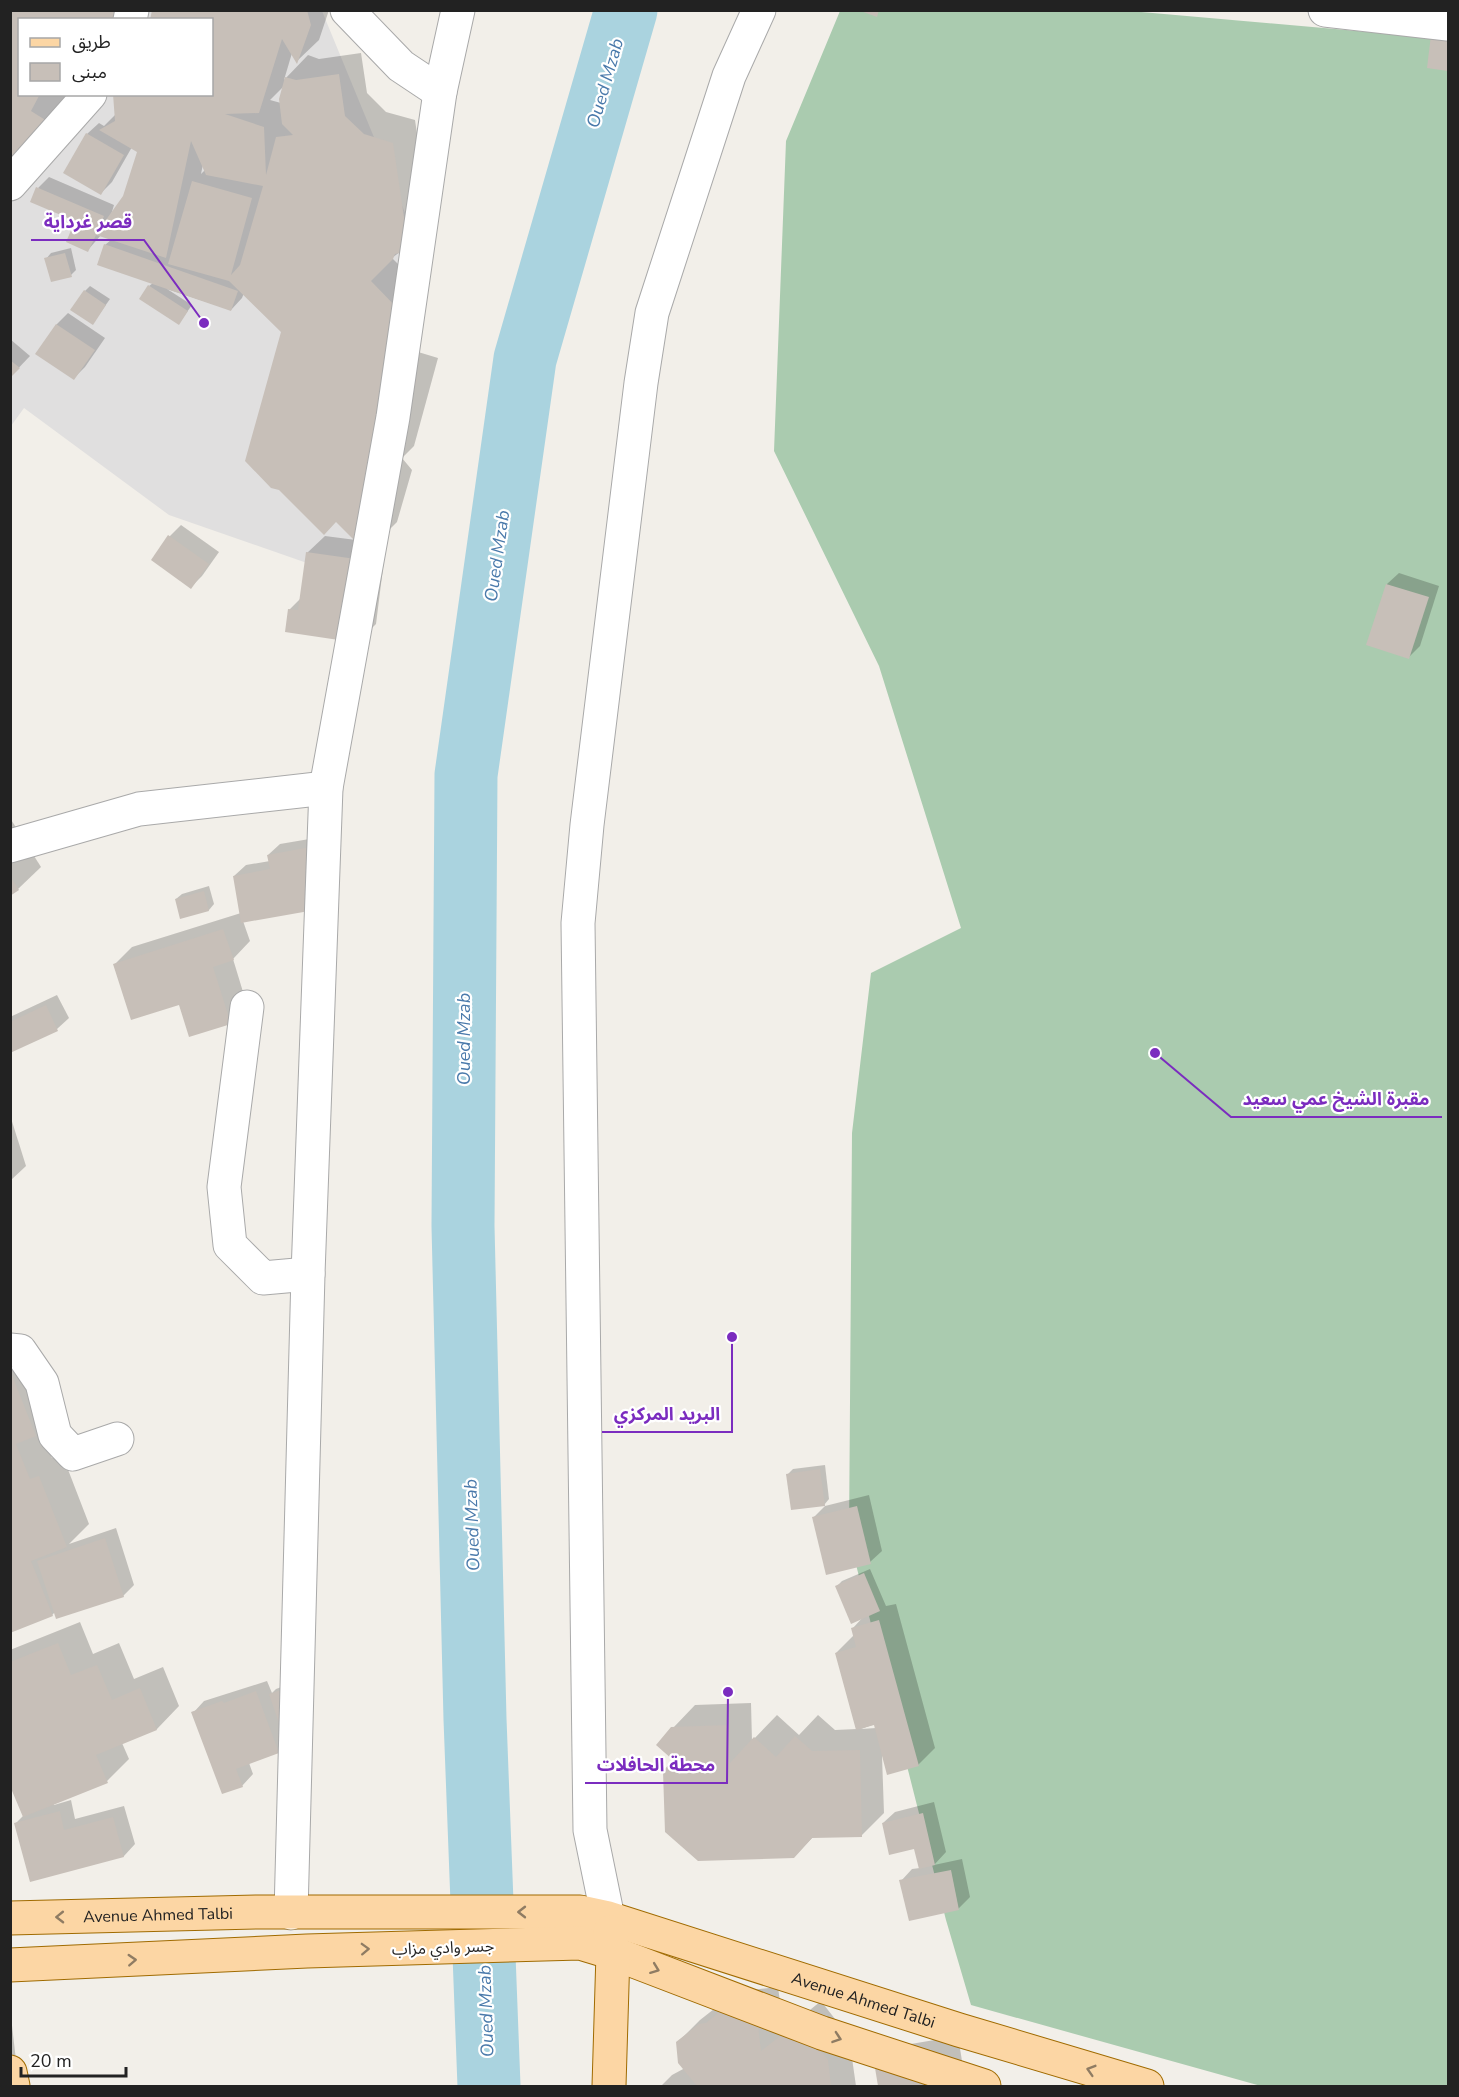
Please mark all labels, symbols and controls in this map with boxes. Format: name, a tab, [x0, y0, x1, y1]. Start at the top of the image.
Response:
legend	[18, 18, 213, 96]
text: طريق	[72, 30, 111, 54]
water label: Oued Mzab	[581, 35, 629, 131]
text: مبنى	[72, 60, 107, 84]
callout: قصر غرداية	[31, 204, 144, 240]
text: قصر غرداية	[44, 210, 132, 234]
water label: Oued Mzab	[479, 509, 515, 603]
water label: Oued Mzab	[452, 993, 476, 1085]
callout: مقبرة الشيخ عمي سعيد	[1231, 1081, 1442, 1117]
text: مقبرة الشيخ عمي سعيد	[1243, 1087, 1429, 1113]
callout: البريد المركزي	[602, 1396, 732, 1432]
text: البريد المركزي	[614, 1402, 720, 1428]
water label: Oued Mzab	[458, 1478, 486, 1572]
callout: محطة الحافلات	[585, 1747, 727, 1783]
text: محطة الحافلات	[597, 1753, 715, 1777]
street label: Avenue Ahmed Talbi	[83, 1903, 233, 1928]
one-way arrow	[517, 1906, 526, 1918]
one-way arrow	[56, 1910, 65, 1923]
street label: جسر وادي مزاب	[391, 1935, 495, 1961]
one-way arrow	[361, 1943, 370, 1956]
one-way arrow	[127, 1953, 136, 1966]
one-way arrow	[649, 1961, 660, 1974]
water label: Oued Mzab	[472, 1964, 500, 2058]
street label: Avenue Ahmed Talbi	[789, 1967, 938, 2034]
one-way arrow	[831, 2031, 842, 2044]
scale bar	[21, 2040, 126, 2078]
text: 20 m	[30, 2049, 72, 2073]
one-way arrow	[1086, 2065, 1097, 2077]

